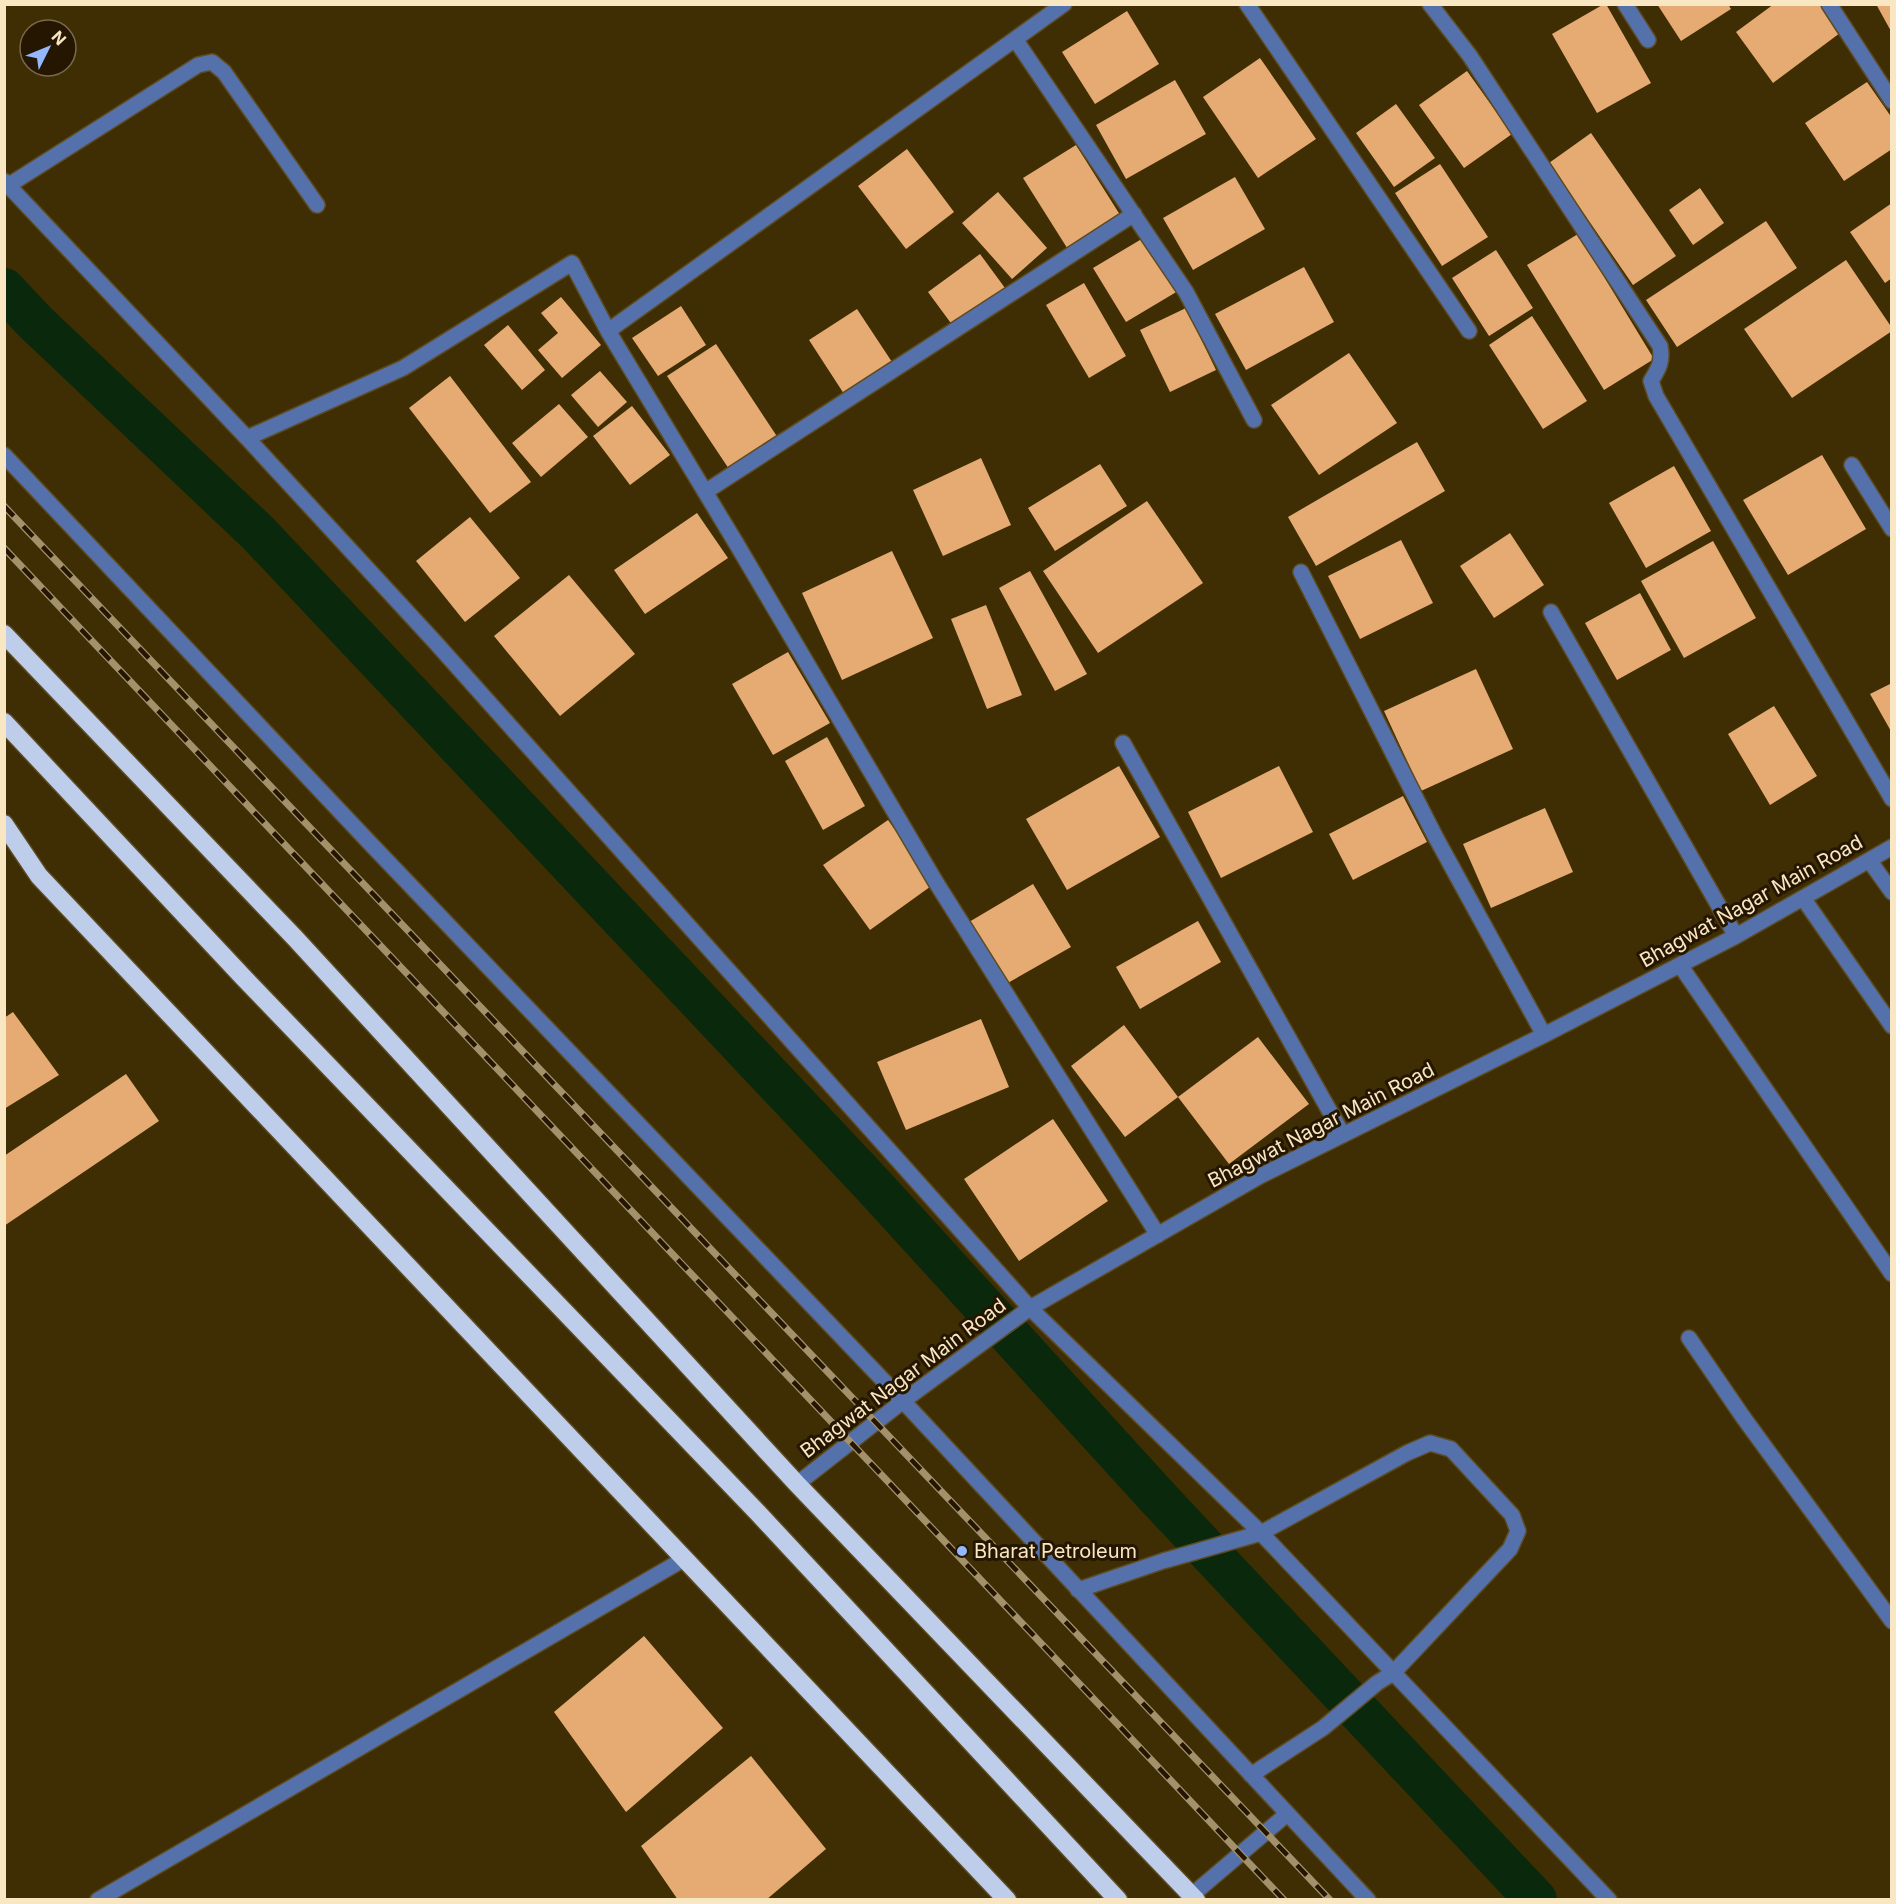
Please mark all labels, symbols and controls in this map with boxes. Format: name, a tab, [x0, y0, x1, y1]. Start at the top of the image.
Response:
north arrow	[18, 18, 78, 78]
text: N	[47, 26, 70, 49]
street label: Bhagwat Nagar Main Road	[1635, 830, 1867, 972]
street label: Bhagwat Nagar Main Road	[1204, 1057, 1438, 1193]
street label: Bhagwat Nagar Main Road	[796, 1293, 1010, 1463]
place label: Bharat Petroleum	[974, 1539, 1137, 1563]
marker: Bharat Petroleum	[955, 1544, 969, 1558]

